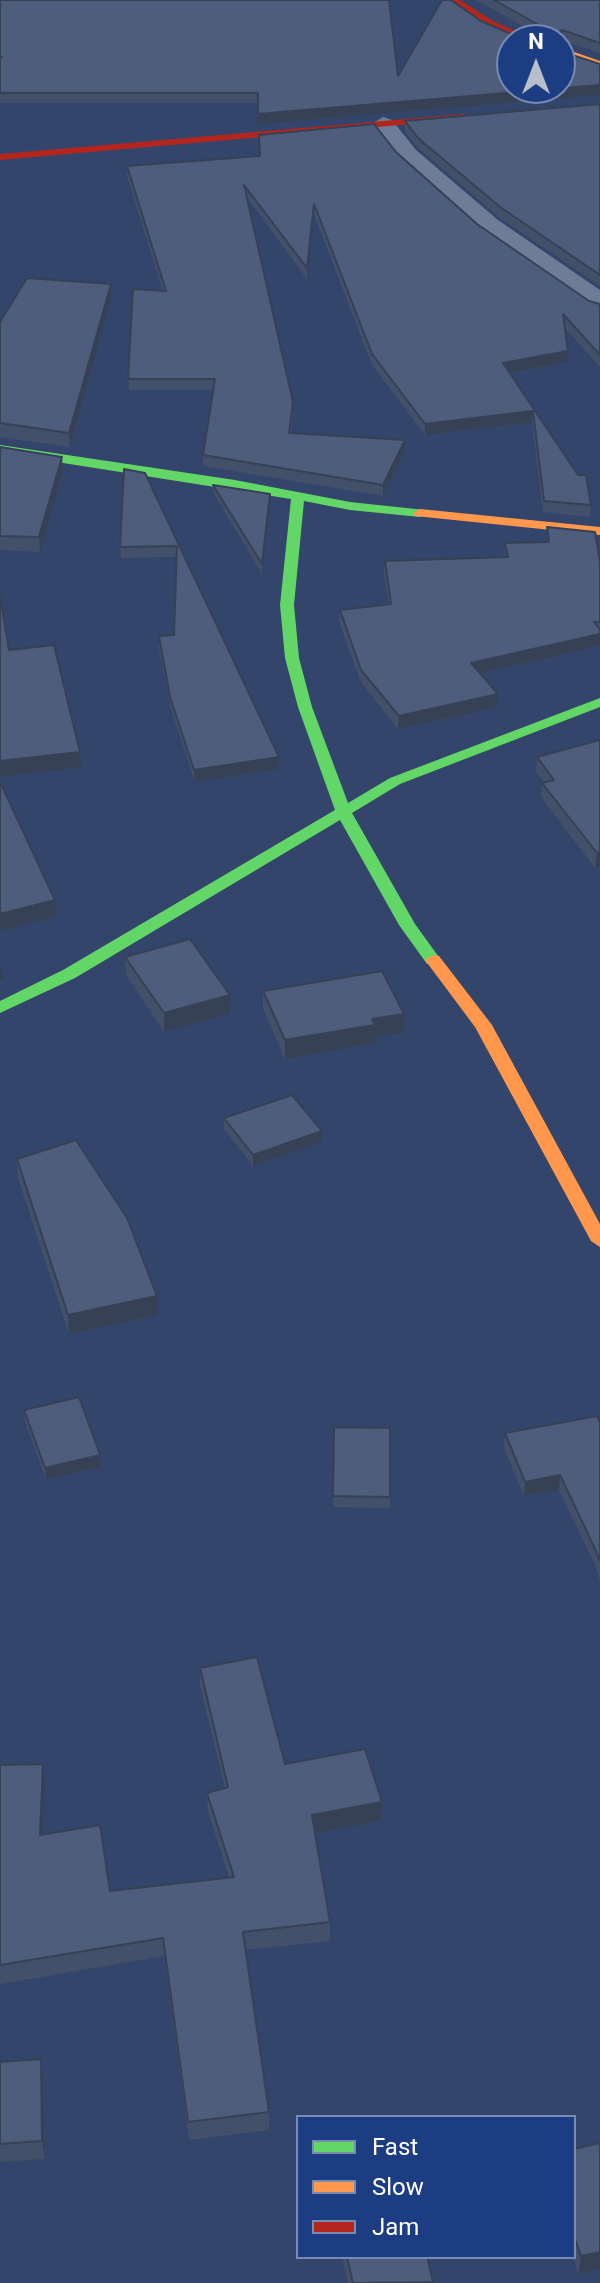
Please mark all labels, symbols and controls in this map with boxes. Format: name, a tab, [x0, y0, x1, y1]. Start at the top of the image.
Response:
north arrow	[496, 24, 576, 104]
text: N	[528, 29, 544, 54]
legend	[296, 2115, 576, 2259]
text: Fast	[372, 2133, 418, 2161]
text: Slow	[372, 2173, 424, 2201]
text: Jam	[372, 2213, 419, 2241]

